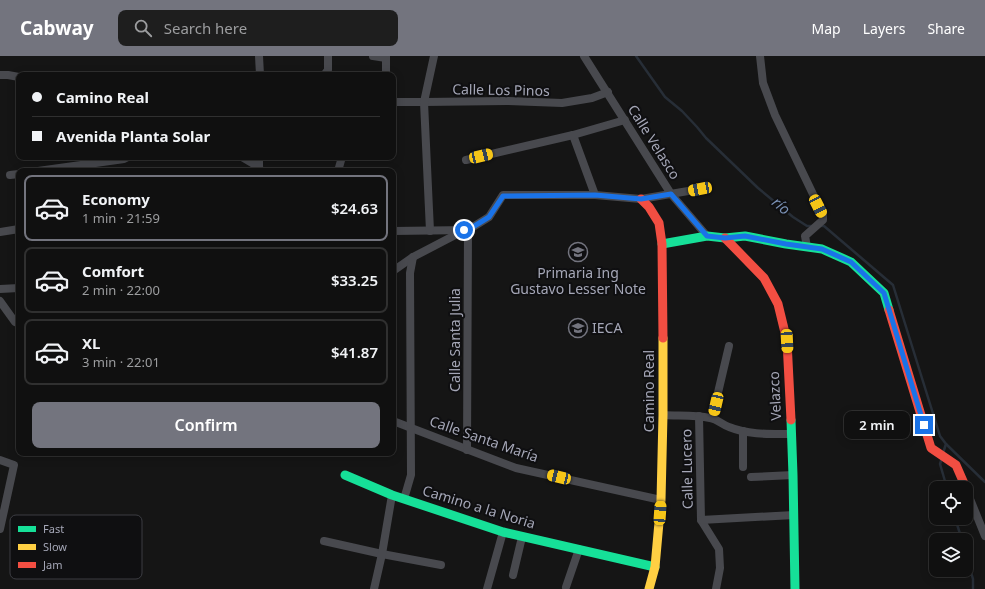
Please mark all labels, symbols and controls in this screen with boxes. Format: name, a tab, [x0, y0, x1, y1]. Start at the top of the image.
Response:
search box	[118, 10, 398, 46]
text: Cabway	[20, 15, 94, 41]
icon: search	[132, 17, 154, 39]
text: Search here	[164, 18, 247, 38]
text: Map	[812, 19, 841, 38]
text: Layers	[863, 19, 905, 38]
text: Share	[927, 19, 965, 38]
street label: Calle Los Pinos	[452, 79, 550, 100]
text: Camino Real	[56, 87, 149, 107]
street label: Calle Velasco	[624, 101, 685, 183]
text: Avenida Planta Solar	[56, 126, 210, 146]
car	[468, 147, 494, 165]
car	[687, 181, 713, 197]
text: Economy	[82, 189, 150, 209]
icon: car	[34, 190, 70, 226]
water label: río	[768, 192, 795, 219]
car	[807, 193, 829, 219]
text: $24.63	[331, 198, 378, 218]
text: 1 min · 21:59	[82, 209, 160, 227]
route start	[455, 221, 473, 239]
school or university icon: Primaria Ing Gustavo Lesser Note	[567, 241, 589, 263]
text: Comfort	[82, 261, 144, 281]
icon: car	[34, 262, 70, 298]
place label: Primaria Ing Gustavo Lesser Note	[510, 263, 646, 298]
text: $33.25	[331, 270, 378, 290]
text: 2 min · 22:00	[82, 281, 160, 299]
street label: Calle Santa Julia	[445, 288, 464, 392]
school or university icon: IECA	[567, 317, 589, 339]
place label: IECA	[592, 318, 622, 337]
car	[780, 329, 794, 353]
text: XL	[82, 333, 100, 353]
icon: car	[34, 334, 70, 370]
text: $41.87	[331, 342, 378, 362]
street label: Camino Real	[639, 350, 658, 432]
text: 3 min · 22:01	[82, 353, 160, 371]
street label: Velazco	[764, 371, 785, 421]
car	[707, 391, 725, 417]
button: Confirm	[32, 402, 380, 448]
street label: Calle Santa María	[427, 411, 541, 466]
callout: 2 min	[844, 411, 910, 439]
text: 2 min	[859, 416, 895, 434]
route end	[915, 416, 933, 434]
street label: Calle Lucero	[676, 429, 697, 509]
car	[546, 468, 572, 486]
street label: Camino a la Noria	[420, 480, 538, 533]
map controls	[929, 481, 973, 577]
button: locate	[929, 481, 973, 525]
car	[653, 501, 667, 525]
legend	[10, 515, 142, 579]
text: Fast	[43, 521, 64, 536]
button: layers	[929, 533, 973, 577]
text: Slow	[43, 539, 67, 554]
text: Jam	[42, 557, 62, 572]

